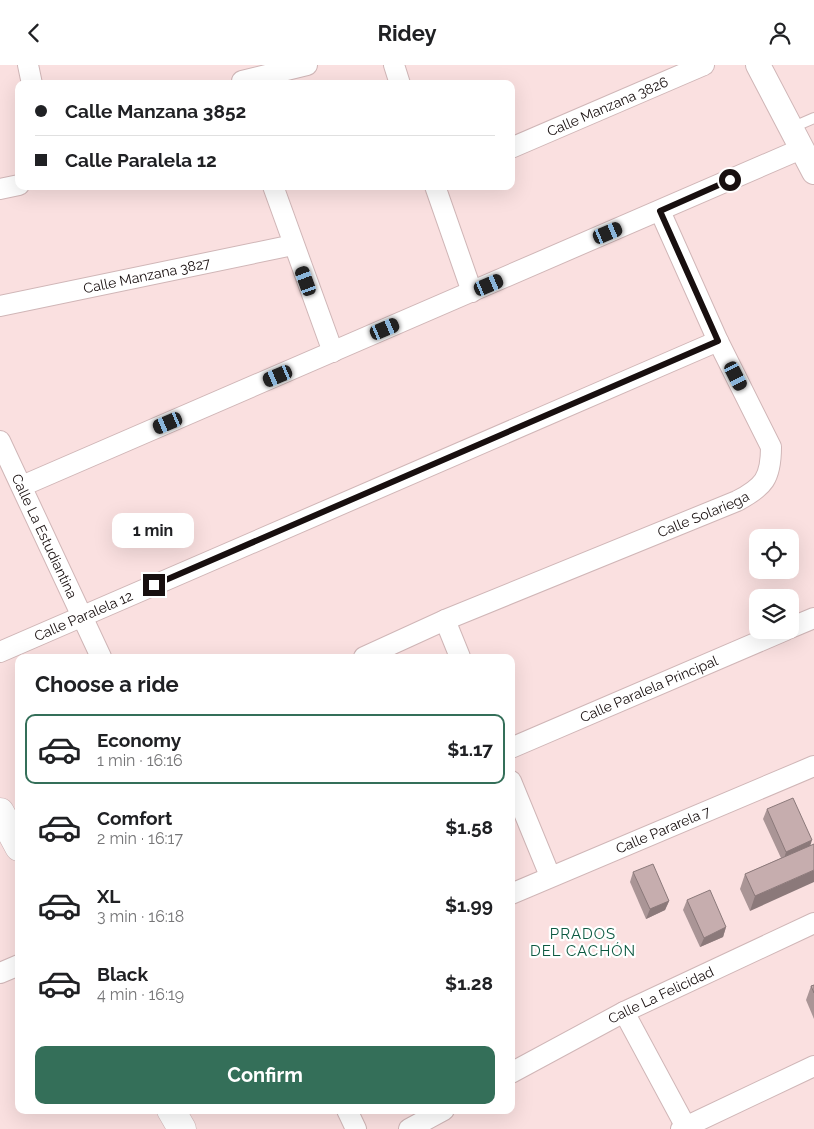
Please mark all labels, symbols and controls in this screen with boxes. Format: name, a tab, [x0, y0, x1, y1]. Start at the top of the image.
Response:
icon: back	[20, 19, 48, 47]
icon: person	[766, 19, 794, 47]
text: Ridey	[377, 20, 437, 46]
street label: Calle Manzana 3826	[545, 73, 670, 140]
text: Calle Manzana 3852	[65, 100, 246, 122]
text: Calle Paralela 12	[65, 149, 217, 171]
route start	[719, 169, 741, 191]
car	[591, 220, 624, 246]
street label: Calle Manzana 3827	[82, 254, 212, 296]
car	[293, 264, 318, 298]
car	[472, 272, 505, 298]
car	[368, 316, 401, 342]
car	[722, 359, 749, 393]
car	[261, 363, 294, 389]
car	[151, 410, 184, 436]
street label: Calle La Estudiantina	[9, 471, 80, 601]
street label: Calle Solariega	[655, 488, 752, 541]
callout: 1 min	[113, 513, 195, 547]
text: 1 min	[133, 521, 173, 540]
map controls	[749, 529, 799, 639]
button: locate	[749, 529, 799, 579]
route end	[143, 574, 165, 596]
street label: Calle Paralela 12	[32, 587, 135, 644]
button: layers	[749, 589, 799, 639]
street label: Calle Paralela Principal	[578, 652, 720, 725]
text: Choose a ride	[35, 671, 179, 697]
icon: car	[37, 727, 82, 772]
text: Economy	[97, 729, 181, 751]
text: $1.17	[447, 738, 493, 760]
text: 1 min · 16:16	[97, 751, 183, 770]
street label: Calle Pararela 7	[613, 803, 713, 857]
icon: car	[37, 805, 82, 850]
text: Comfort	[97, 807, 172, 829]
text: $1.58	[445, 816, 493, 838]
text: 2 min · 16:17	[97, 829, 183, 848]
icon: car	[37, 883, 82, 928]
text: XL	[97, 885, 120, 907]
text: $1.99	[445, 894, 493, 916]
text: 3 min · 16:18	[97, 907, 184, 926]
district label: PRADOS DEL CACHÓN	[530, 925, 636, 960]
icon: car	[37, 961, 82, 1006]
text: Black	[97, 963, 148, 985]
street label: Calle La Felicidad	[605, 963, 716, 1027]
text: $1.28	[445, 972, 493, 994]
text: 4 min · 16:19	[97, 985, 184, 1004]
button: Confirm	[35, 1046, 495, 1104]

